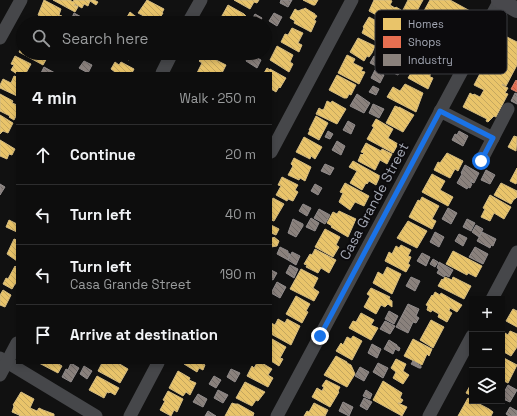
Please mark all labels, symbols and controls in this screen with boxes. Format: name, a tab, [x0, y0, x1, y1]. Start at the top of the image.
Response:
legend	[375, 10, 507, 74]
search box	[16, 16, 272, 60]
text: Homes	[408, 17, 444, 31]
icon: search	[30, 27, 52, 49]
text: Search here	[62, 29, 148, 48]
text: Shops	[408, 35, 441, 49]
text: Industry	[408, 53, 453, 67]
text: 4 min	[32, 87, 77, 109]
text: Walk · 250 m	[180, 90, 256, 107]
street label: Casa Grande Street	[335, 139, 413, 263]
icon: ahead	[32, 144, 54, 166]
text: Continue	[70, 145, 136, 164]
text: 20 m	[225, 146, 256, 163]
route start	[472, 152, 490, 170]
icon: left	[32, 204, 54, 226]
text: Turn left	[70, 205, 132, 224]
text: 40 m	[225, 206, 256, 223]
text: Turn left	[70, 257, 132, 276]
icon: left	[32, 264, 54, 286]
text: 190 m	[220, 266, 256, 283]
text: Casa Grande Street	[70, 276, 191, 293]
map controls	[469, 296, 505, 404]
button: +	[469, 296, 505, 332]
icon: arrive	[32, 324, 54, 346]
text: Arrive at destination	[70, 325, 218, 344]
route end	[311, 327, 329, 345]
button: −	[469, 332, 505, 368]
button: layers	[469, 368, 505, 404]

